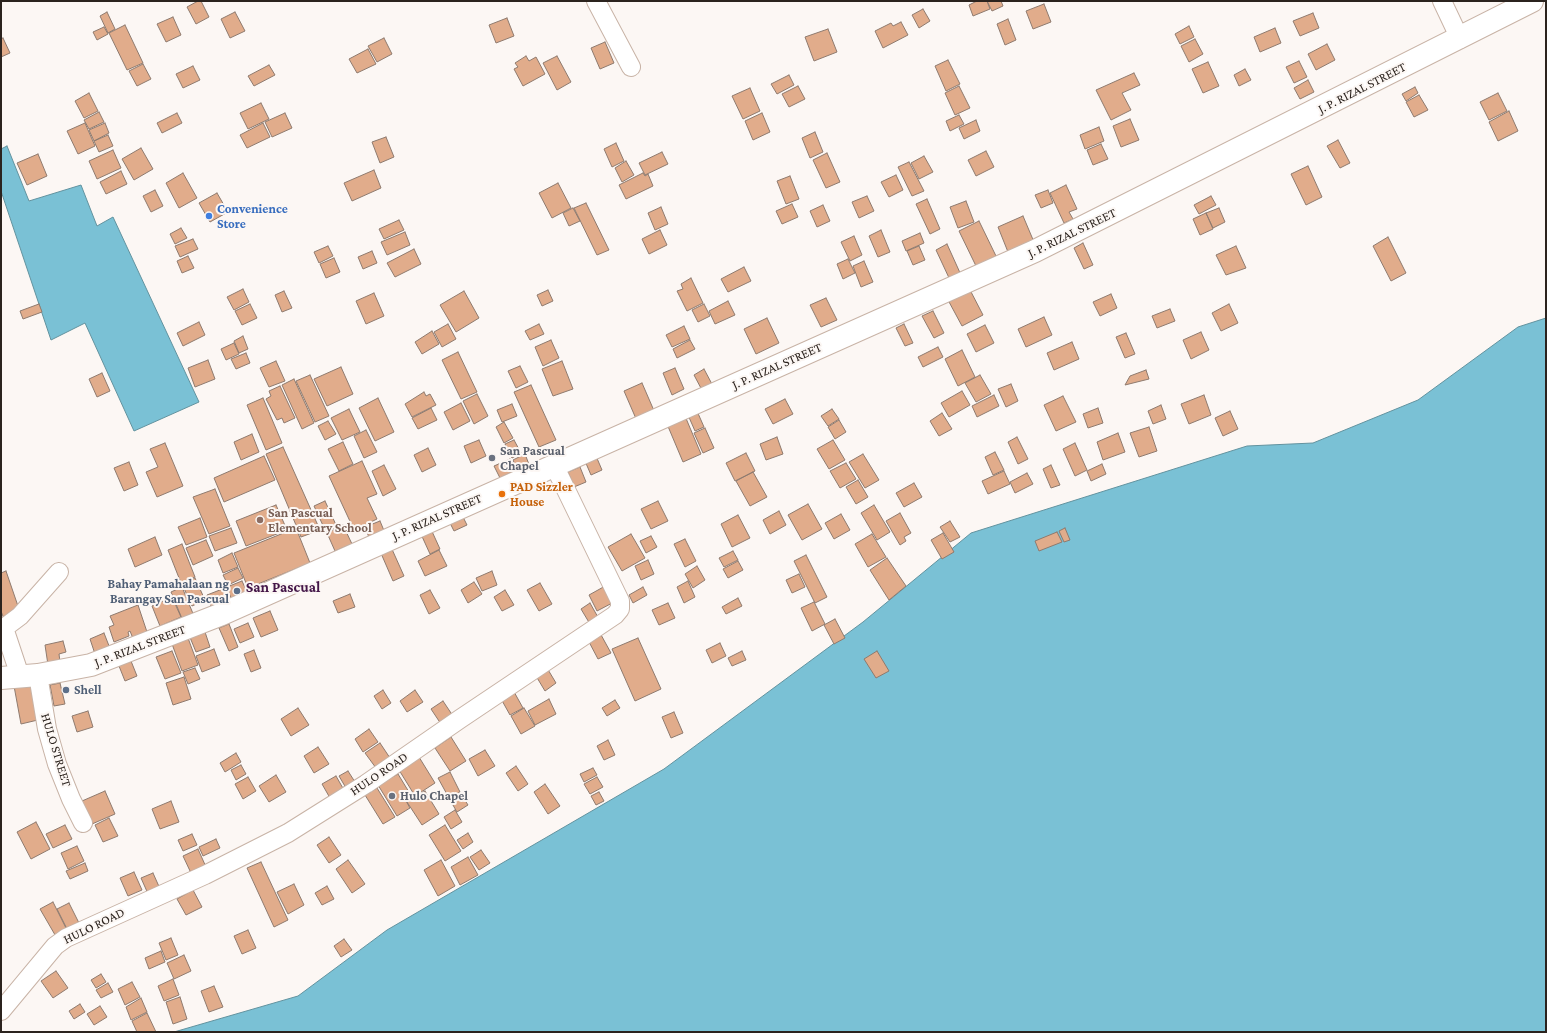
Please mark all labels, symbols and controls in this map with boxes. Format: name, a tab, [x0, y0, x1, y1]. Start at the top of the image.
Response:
street label: J. P. RIZAL STREET	[1315, 59, 1409, 117]
place label: Convenience Store	[217, 201, 288, 232]
street label: J. P. RIZAL STREET	[1025, 205, 1119, 261]
marker: Convenience Store	[204, 211, 214, 221]
street label: J. P. RIZAL STREET	[730, 339, 824, 393]
place label: San Pascual Chapel	[500, 443, 565, 474]
marker: San Pascual Chapel	[487, 453, 497, 463]
place label: PAD Sizzler House	[510, 479, 573, 510]
marker: PAD Sizzler House	[497, 489, 507, 499]
street label: J. P. RIZAL STREET	[390, 490, 484, 544]
place label: San Pascual Elementary School	[268, 505, 372, 536]
marker: San Pascual Elementary School	[255, 515, 265, 525]
place label: Bahay Pamahalaan ng Barangay San Pascual	[108, 576, 229, 607]
district label: San Pascual	[246, 578, 320, 596]
marker: Bahay Pamahalaan ng Barangay San Pascual	[232, 586, 242, 596]
street label: J. P. RIZAL STREET	[92, 621, 188, 671]
place label: Shell	[74, 682, 102, 698]
marker: Shell	[61, 685, 71, 695]
street label: HULO STREET	[37, 711, 75, 789]
street label: HULO ROAD	[347, 749, 411, 799]
place label: Hulo Chapel	[400, 788, 468, 804]
marker: Hulo Chapel	[387, 791, 397, 801]
street label: HULO ROAD	[61, 904, 127, 948]

